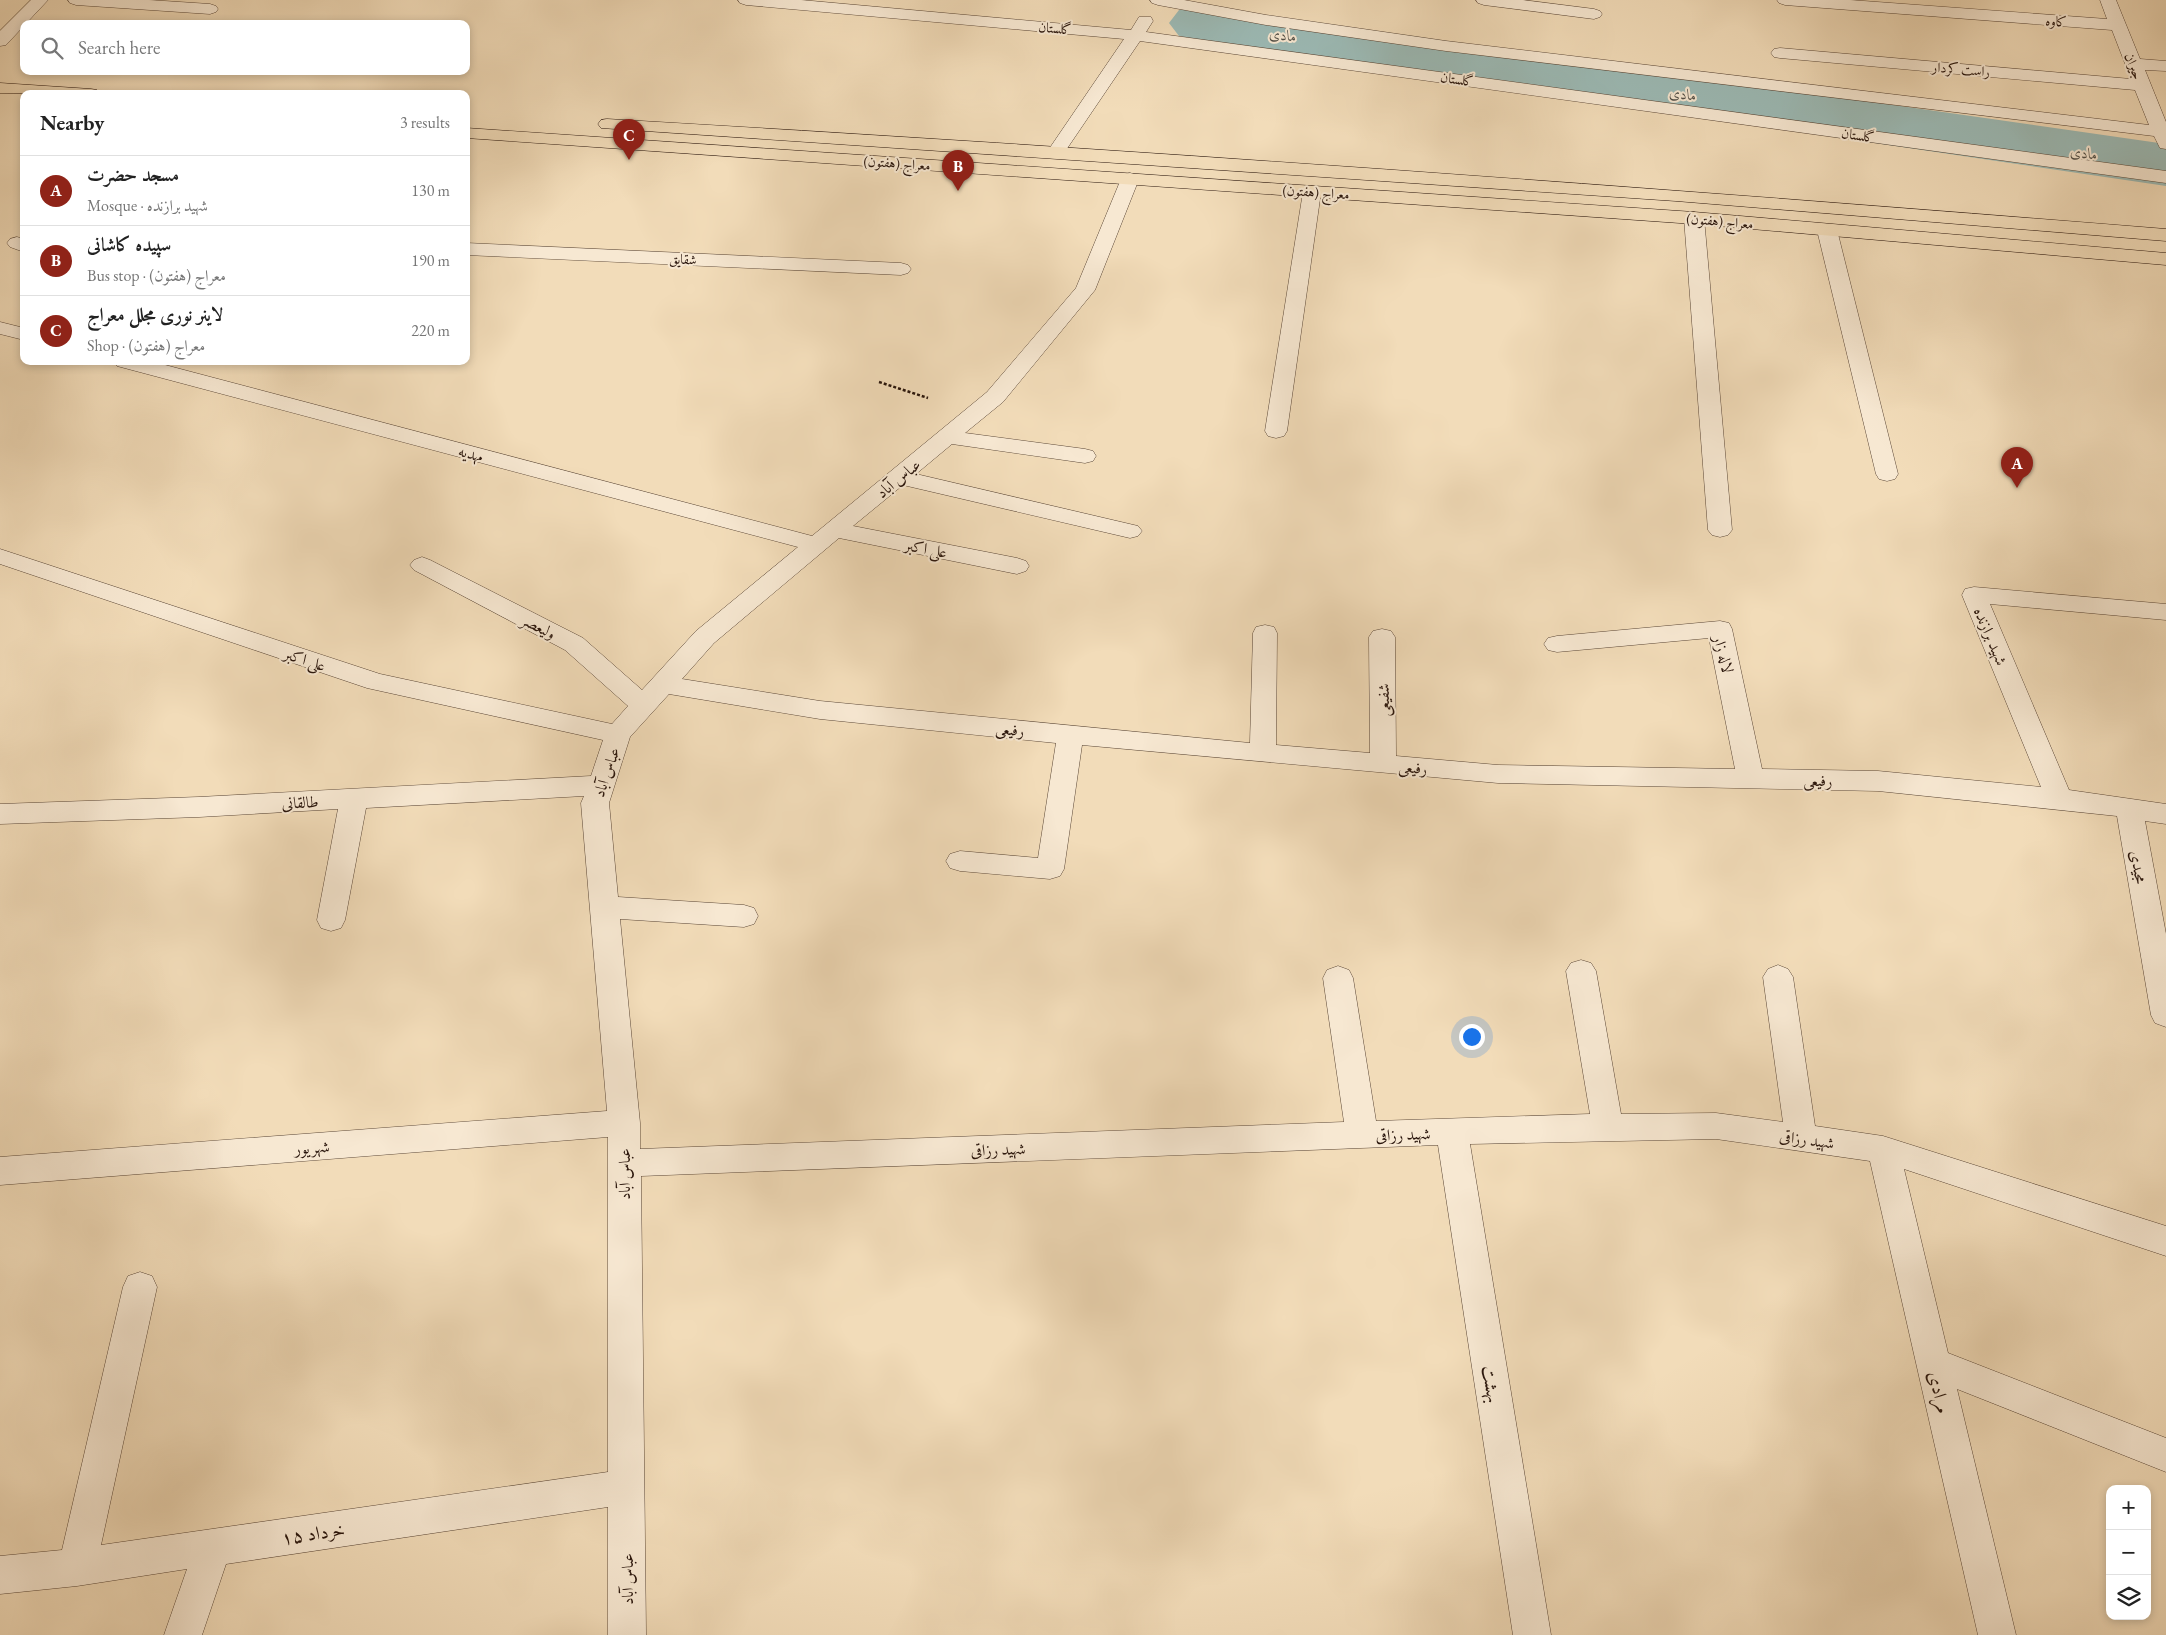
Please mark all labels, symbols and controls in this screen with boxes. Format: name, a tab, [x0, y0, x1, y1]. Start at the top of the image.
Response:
street label: کاوه	[2045, 11, 2067, 31]
street label: گلستان	[1038, 18, 1072, 38]
search box	[20, 20, 470, 75]
water label: مادی	[1268, 23, 1298, 46]
icon: search	[38, 34, 66, 62]
text: Search here	[78, 35, 160, 60]
street label: جیران	[2121, 50, 2147, 82]
street label: راست کردار	[1929, 57, 1991, 81]
street label: گلستان	[1439, 68, 1475, 90]
water label: مادی	[1668, 82, 1698, 105]
text: Nearby	[40, 109, 104, 136]
text: 3 results	[400, 112, 450, 133]
pin: C	[613, 119, 645, 160]
street label: گلستان	[1840, 124, 1876, 146]
water label: مادی	[2069, 141, 2099, 164]
pin: B	[942, 150, 974, 191]
street label: معراج (هفتون)	[863, 152, 931, 178]
text: مسجد حضرت	[87, 162, 179, 187]
text: A	[50, 180, 62, 201]
text: 130 m	[411, 180, 450, 201]
street label: معراج (هفتون)	[1282, 181, 1350, 207]
text: Mosque · شهید برازنده	[87, 195, 208, 216]
street label: معراج (هفتون)	[1685, 209, 1754, 237]
text: سپیده کاشانی	[87, 232, 171, 257]
street label: شقایق	[669, 249, 697, 269]
text: B	[51, 250, 61, 271]
text: 190 m	[411, 250, 450, 271]
text: Bus stop · معراج (هفتون)	[87, 265, 226, 286]
text: لاینر نوری مجلل معراج	[87, 302, 223, 327]
text: C	[50, 320, 62, 341]
text: 220 m	[411, 320, 450, 341]
text: Shop · معراج (هفتون)	[87, 335, 205, 356]
street label: مهدیه	[456, 440, 486, 467]
pin: A	[2001, 447, 2033, 488]
street label: عباس آباد	[872, 454, 925, 503]
street label: علی اکبر	[901, 534, 949, 564]
street label: شهید برازنده	[1969, 604, 2012, 669]
street label: ولیعصر	[516, 608, 560, 644]
street label: لاله زار	[1708, 631, 1739, 676]
street label: علی اکبر	[279, 642, 328, 677]
street label: شفیعی	[1373, 683, 1395, 717]
street label: رفیعی	[994, 718, 1026, 742]
street label: عباس آباد	[588, 744, 625, 800]
street label: رفیعی	[1397, 756, 1428, 780]
street label: رفیعی	[1803, 770, 1833, 792]
street label: طالقانی	[281, 791, 319, 814]
street label: مجیدی	[2125, 849, 2152, 886]
your location	[1459, 1024, 1485, 1050]
street label: شهید رزاقی	[1375, 1123, 1431, 1146]
street label: شهید رزاقی	[1778, 1125, 1836, 1154]
street label: شهریور	[292, 1136, 330, 1159]
street label: شهید رزاقی	[970, 1138, 1026, 1161]
street label: عباس آباد	[614, 1148, 635, 1200]
street label: بهشت	[1476, 1364, 1507, 1405]
street label: مرادی	[1922, 1368, 1957, 1416]
map controls	[2106, 1485, 2151, 1620]
button: +	[2106, 1485, 2151, 1530]
street label: ۱۵ خرداد	[280, 1517, 346, 1550]
button: −	[2106, 1530, 2151, 1575]
street label: عباس آباد	[617, 1553, 638, 1605]
button: layers	[2106, 1575, 2151, 1620]

